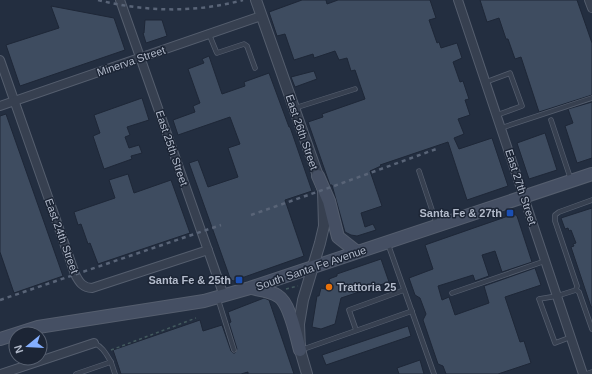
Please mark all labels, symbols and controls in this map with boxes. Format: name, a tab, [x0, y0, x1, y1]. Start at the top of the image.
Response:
street label: Minerva Street	[95, 44, 167, 78]
street label: East 26th Street	[283, 93, 321, 171]
street label: East 25th Street	[153, 109, 191, 187]
street label: East 27th Street	[503, 148, 539, 226]
street label: East 24th Street	[43, 197, 81, 275]
place label: Santa Fe & 27th	[419, 207, 502, 219]
marker: Santa Fe & 27th	[505, 208, 515, 218]
street label: South Santa Fe Avenue	[254, 243, 368, 293]
place label: Santa Fe & 25th	[148, 274, 231, 286]
marker: Santa Fe & 25th	[234, 275, 244, 285]
place label: Trattoria 25	[337, 281, 396, 293]
marker: Trattoria 25	[324, 282, 334, 292]
north arrow	[8, 326, 48, 366]
text: N	[12, 343, 25, 355]

